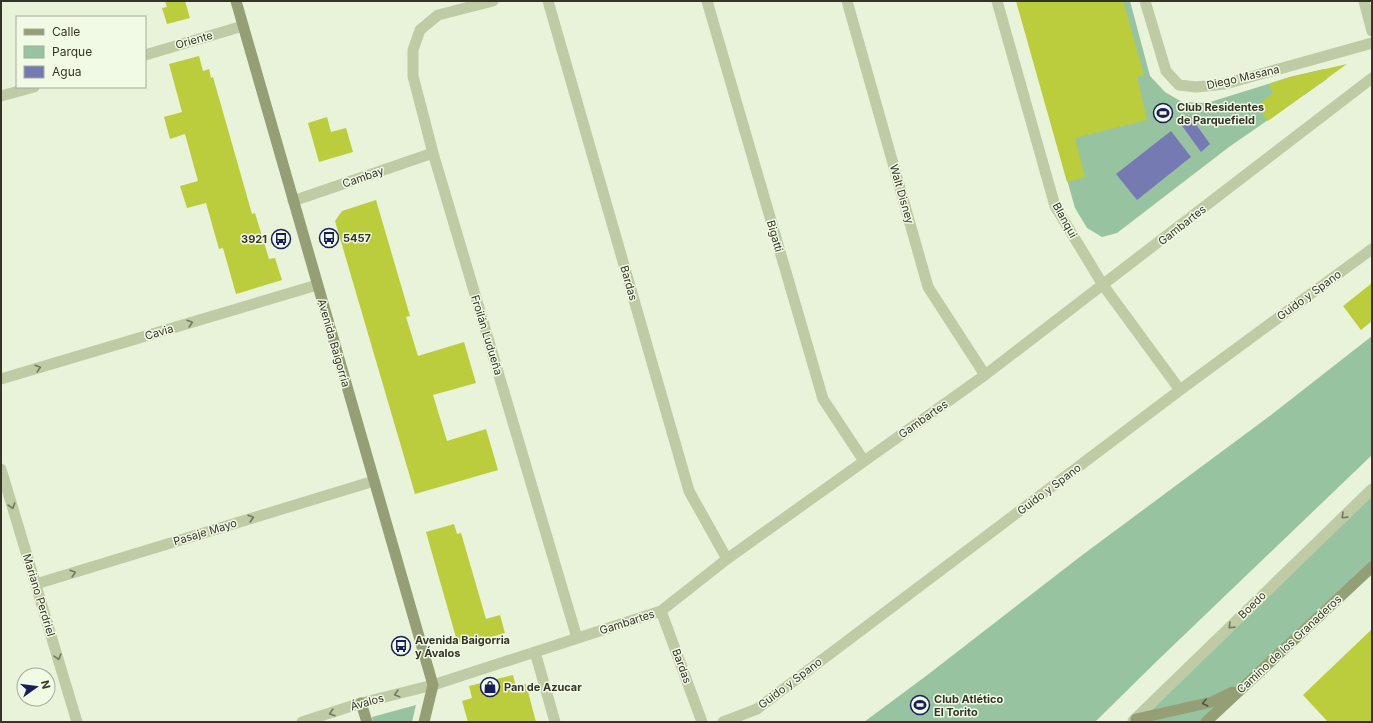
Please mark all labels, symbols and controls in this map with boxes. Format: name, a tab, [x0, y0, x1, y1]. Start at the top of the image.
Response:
legend	[16, 16, 146, 88]
text: Calle	[52, 24, 80, 39]
street label: Oriente	[174, 28, 214, 52]
text: Parque	[52, 44, 92, 59]
street label: Diego Masana	[1205, 62, 1281, 92]
text: Agua	[52, 64, 81, 79]
place label: Club Residentes de Parquefield	[1177, 100, 1264, 127]
sports icon: Club Residentes de Parquefield	[1152, 102, 1174, 124]
street label: Cambay	[340, 163, 386, 191]
street label: Walt Disney	[887, 163, 917, 225]
street label: Blanqui	[1050, 200, 1080, 240]
street label: Gambartes	[1155, 202, 1209, 248]
street label: Bigatti	[764, 219, 786, 253]
bus stop icon: 5457	[318, 227, 340, 249]
bus stop icon: 3921	[270, 228, 292, 250]
place label: 5457	[343, 231, 371, 245]
place label: 3921	[241, 232, 267, 246]
street label: Bardas	[617, 264, 641, 302]
street label: Guido y Spano	[1274, 267, 1344, 323]
street label: Froilán Ludueña	[468, 293, 506, 377]
street label: Avenida Baigorria	[315, 297, 353, 389]
one-way arrow	[186, 319, 193, 328]
street label: Cavia	[143, 321, 175, 343]
one-way arrow	[35, 364, 42, 373]
street label: Gambartes	[896, 397, 951, 441]
street label: Guido y Spano	[1014, 460, 1084, 518]
one-way arrow	[7, 502, 16, 509]
one-way arrow	[1341, 511, 1349, 519]
one-way arrow	[247, 514, 254, 523]
street label: Pasaje Mayo	[171, 516, 239, 548]
street label: Mariano Perdriel	[20, 552, 58, 638]
one-way arrow	[69, 569, 76, 578]
street label: Boedo	[1235, 588, 1269, 622]
street label: Camino de los Granaderos	[1234, 592, 1344, 696]
street label: Gambartes	[598, 606, 656, 637]
one-way arrow	[1228, 621, 1236, 629]
place label: Avenida Baigorria y Ávalos	[415, 633, 510, 660]
bus stop icon: Avenida Baigorria y Ávalos	[390, 635, 412, 657]
street label: Bardas	[669, 647, 695, 686]
one-way arrow	[53, 654, 62, 661]
street label: Guido y Spano	[755, 654, 825, 712]
north arrow	[16, 667, 56, 707]
shop icon: Pan de Azucar	[479, 676, 501, 698]
text: N	[38, 679, 54, 690]
place label: Pan de Azucar	[504, 680, 582, 694]
one-way arrow	[394, 689, 401, 698]
street label: Ávalos	[349, 691, 386, 713]
place label: Club Atlético El Torito	[934, 692, 1003, 719]
sports icon: Club Atlético El Torito	[909, 694, 931, 716]
one-way arrow	[1202, 698, 1209, 707]
one-way arrow	[328, 708, 335, 717]

